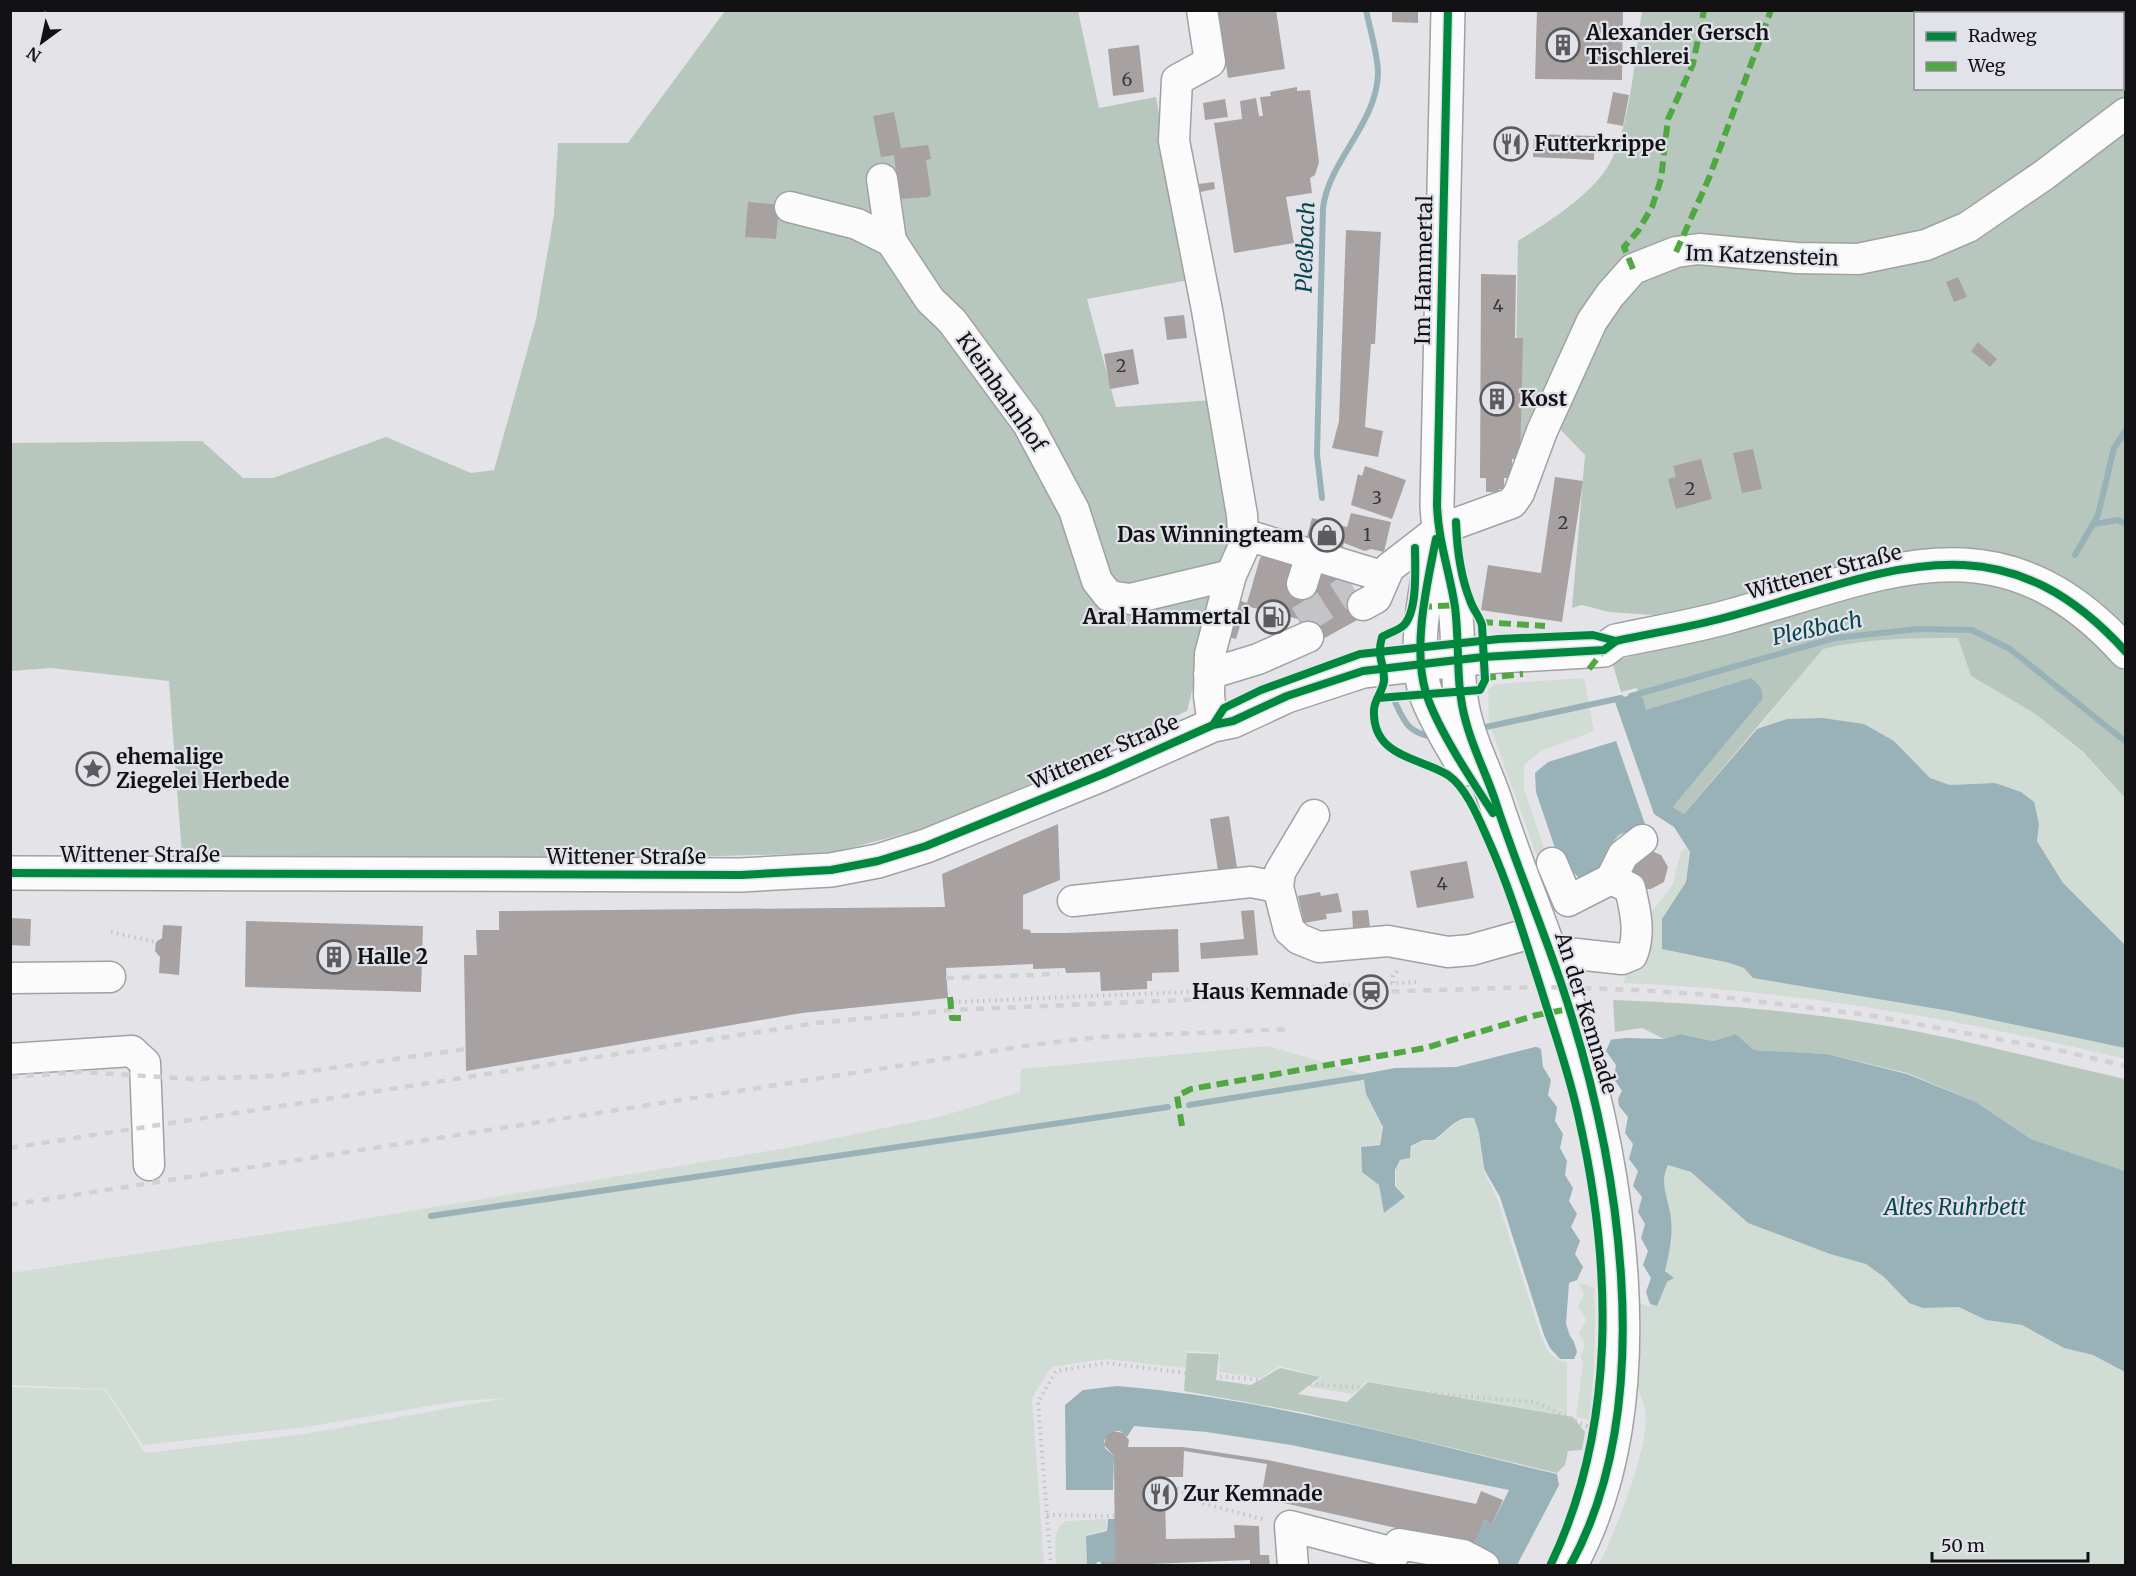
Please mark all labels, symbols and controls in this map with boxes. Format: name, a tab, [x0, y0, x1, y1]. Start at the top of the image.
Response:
north arrow	[12, 12, 72, 72]
legend	[1914, 12, 2124, 90]
place label: Alexander Gersch Tischlerei	[1585, 19, 1769, 70]
text: Radweg	[1968, 24, 2037, 47]
building icon: Alexander Gersch Tischlerei	[1545, 27, 1581, 63]
text: N	[23, 43, 45, 66]
text: Weg	[1967, 54, 2006, 77]
house number: 6	[1122, 68, 1133, 91]
restaurant icon: Futterkrippe	[1493, 126, 1529, 162]
place label: Futterkrippe	[1534, 130, 1666, 157]
street label: Im Hammertal	[1409, 194, 1438, 345]
water label: Pleßbach	[1289, 201, 1321, 293]
street label: Im Katzenstein	[1685, 239, 1839, 272]
house number: 4	[1492, 294, 1504, 317]
street label: Kleinbahnhof	[951, 327, 1053, 457]
house number: 2	[1116, 354, 1126, 377]
building icon: Kost	[1479, 381, 1515, 417]
place label: Kost	[1520, 385, 1568, 412]
house number: 2	[1685, 477, 1695, 500]
house number: 3	[1372, 486, 1382, 509]
house number: 2	[1558, 511, 1568, 534]
shop icon: Das Winningteam	[1309, 517, 1345, 553]
place label: Das Winningteam	[1117, 521, 1304, 548]
house number: 1	[1363, 523, 1371, 546]
street label: Wittener Straße	[1742, 538, 1905, 605]
fuel station icon: Aral Hammertal	[1255, 599, 1291, 635]
place label: Aral Hammertal	[1082, 603, 1250, 630]
water label: Pleßbach	[1769, 605, 1865, 651]
street label: Wittener Straße	[1024, 708, 1183, 796]
place label: ehemalige Ziegelei Herbede	[116, 743, 289, 794]
place icon: ehemalige Ziegelei Herbede	[75, 751, 111, 787]
street label: Wittener Straße	[59, 841, 220, 868]
street label: Wittener Straße	[545, 843, 706, 870]
house number: 4	[1436, 872, 1448, 895]
street label: An der Kemnade	[1549, 928, 1624, 1097]
building icon: Halle 2	[316, 939, 352, 975]
place label: Halle 2	[357, 943, 428, 970]
station icon: Haus Kemnade	[1353, 974, 1389, 1010]
place label: Haus Kemnade	[1192, 978, 1348, 1005]
water label: Altes Ruhrbett	[1882, 1193, 2026, 1221]
restaurant icon: Zur Kemnade	[1142, 1476, 1178, 1512]
place label: Zur Kemnade	[1183, 1480, 1323, 1507]
scale bar	[1932, 1525, 2088, 1563]
text: 50 m	[1941, 1534, 1985, 1557]

